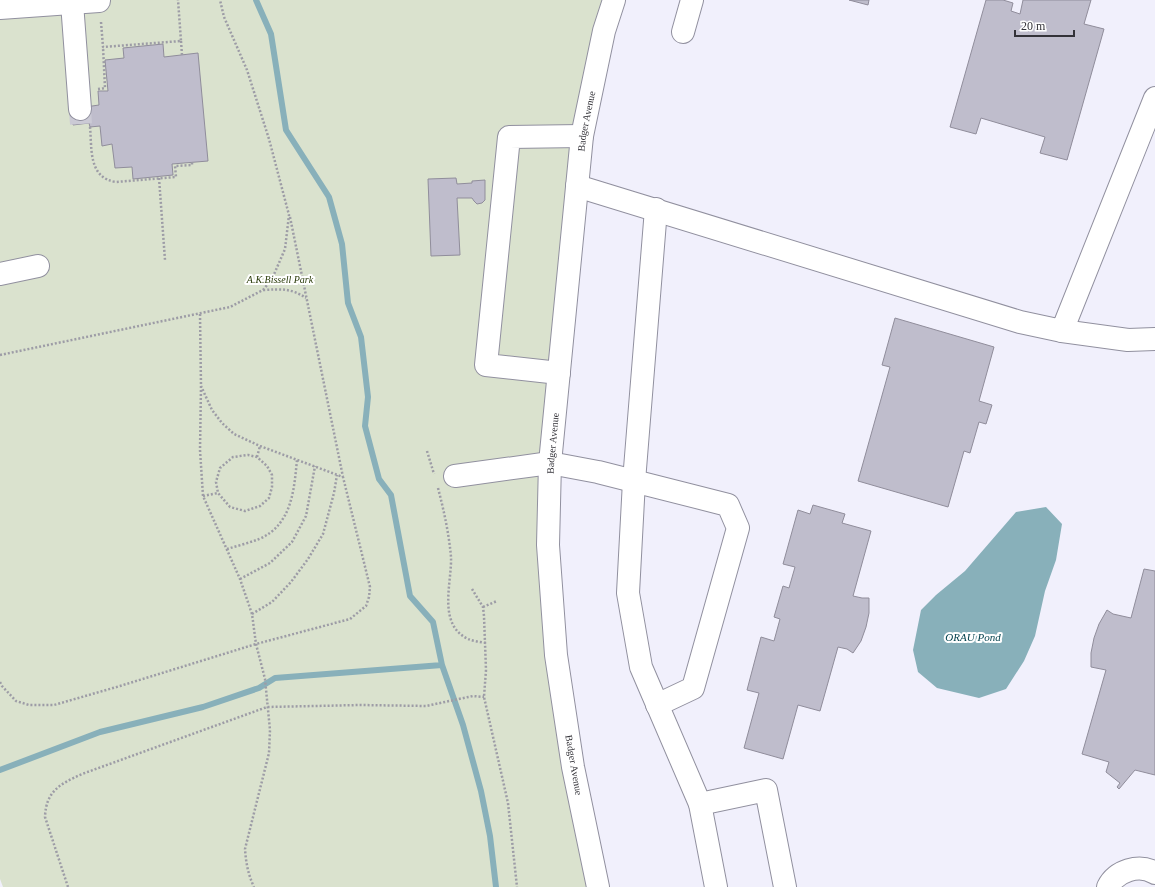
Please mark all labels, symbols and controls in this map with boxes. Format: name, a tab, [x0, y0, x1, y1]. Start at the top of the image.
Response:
scale bar	[1015, 12, 1074, 38]
text: 20 m	[1021, 19, 1046, 33]
street label: Badger Avenue	[575, 89, 597, 152]
park label: A.K.Bissell Park	[246, 274, 314, 285]
street label: Badger Avenue	[544, 412, 560, 474]
water label: ORAU Pond	[945, 631, 1001, 643]
street label: Badger Avenue	[563, 734, 585, 797]

